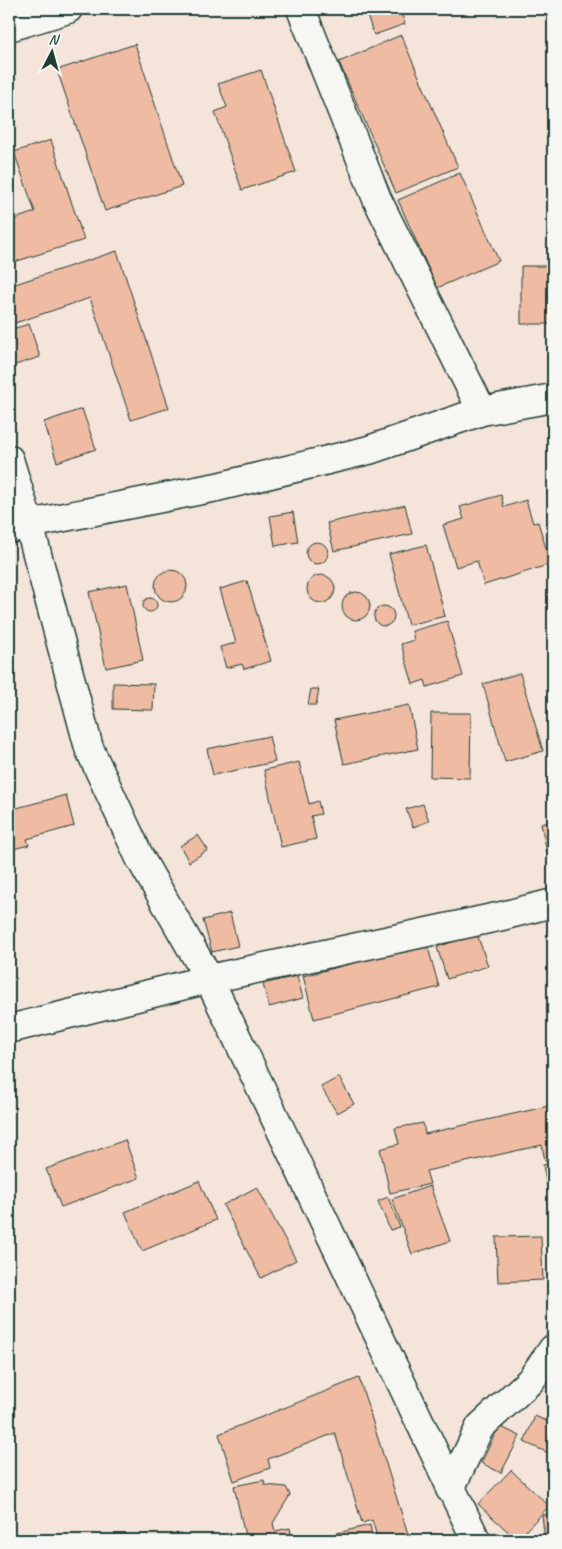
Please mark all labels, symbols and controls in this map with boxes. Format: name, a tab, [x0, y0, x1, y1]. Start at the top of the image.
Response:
north arrow	[28, 28, 78, 78]
text: N	[48, 31, 61, 49]

